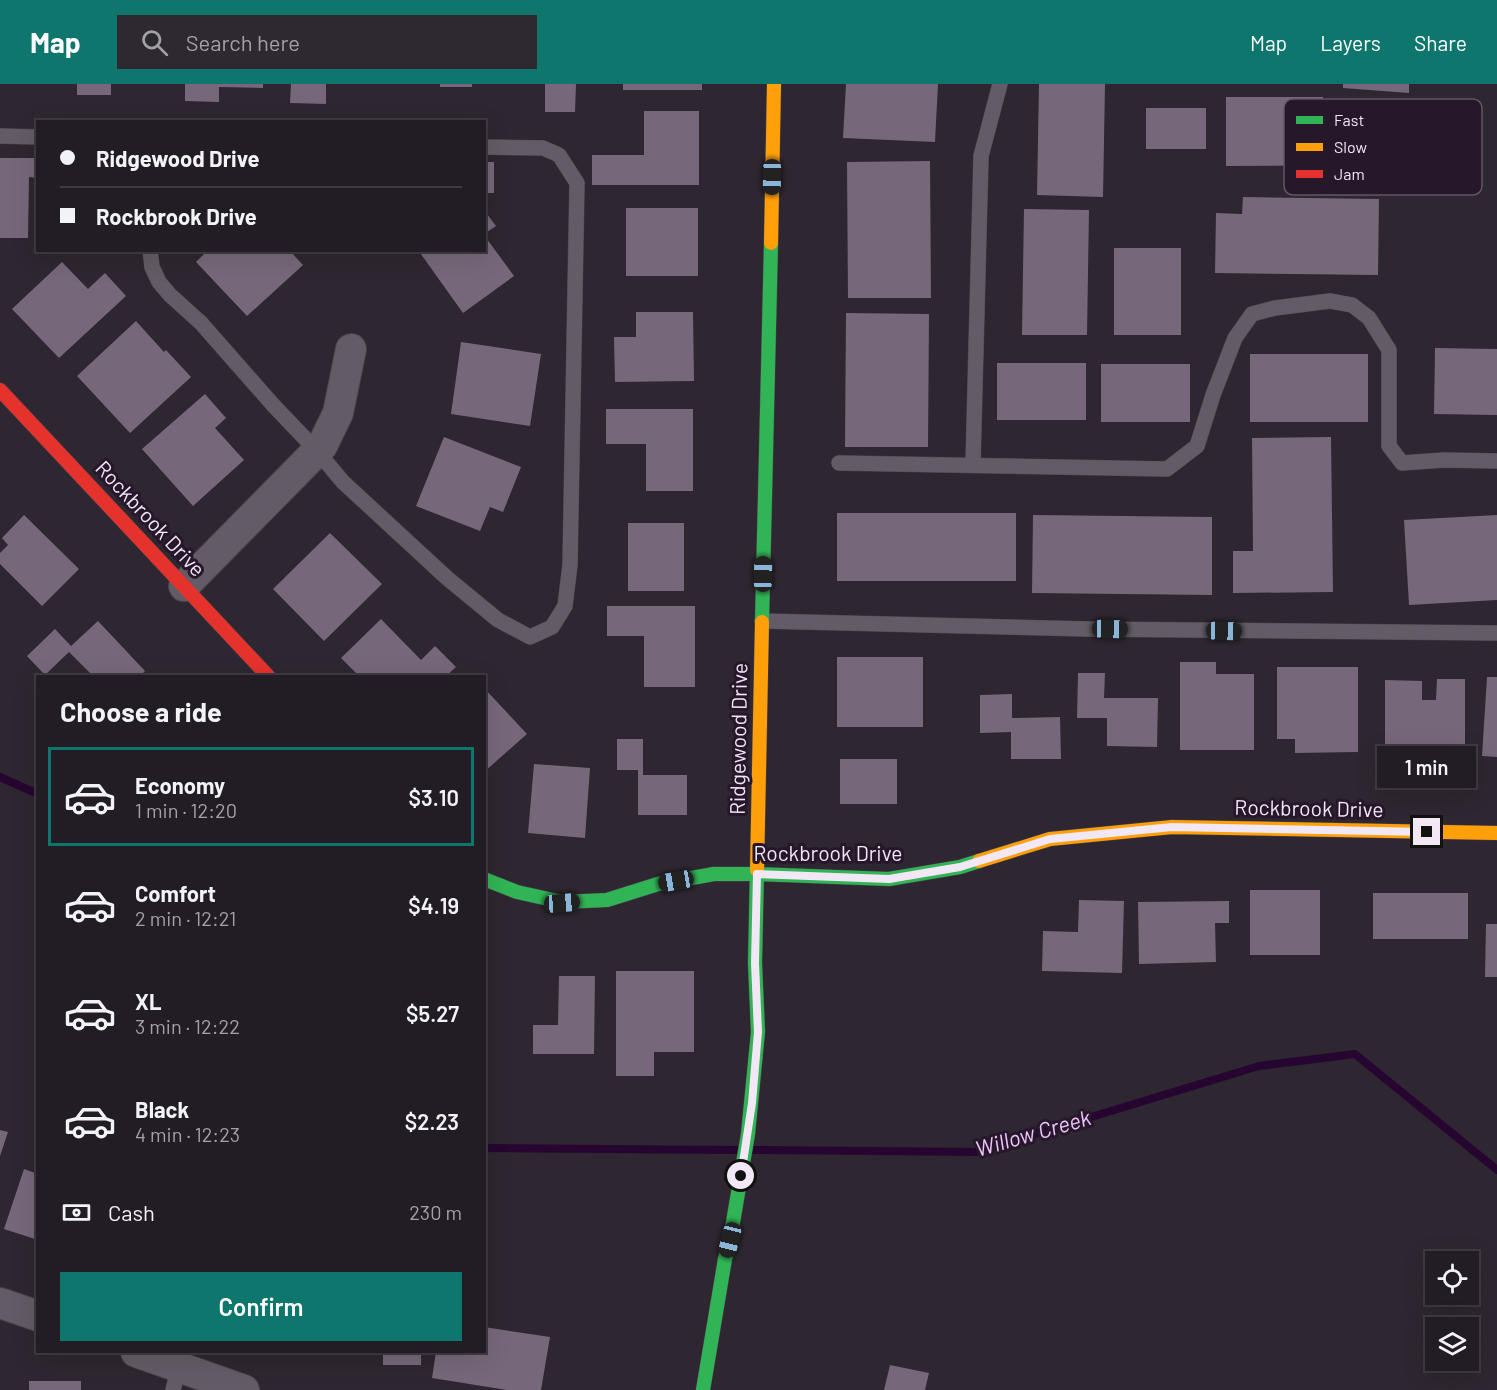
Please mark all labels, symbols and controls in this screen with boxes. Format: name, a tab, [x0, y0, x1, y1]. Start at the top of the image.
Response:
search box	[117, 15, 537, 69]
text: Map	[30, 25, 81, 59]
icon: search	[138, 26, 171, 59]
text: Search here	[186, 29, 300, 55]
text: Map	[1250, 30, 1287, 55]
text: Layers	[1320, 30, 1381, 55]
text: Share	[1414, 30, 1467, 55]
legend	[1284, 99, 1482, 195]
text: Fast	[1334, 110, 1364, 129]
text: Slow	[1334, 137, 1367, 156]
text: Ridgewood Drive	[96, 145, 259, 171]
car	[763, 159, 781, 195]
text: Jam	[1334, 164, 1365, 183]
text: Rockbrook Drive	[96, 203, 257, 229]
street label: Rockbrook Drive	[91, 455, 211, 581]
car	[754, 556, 772, 592]
car	[1092, 620, 1128, 638]
car	[1206, 622, 1242, 640]
street label: Ridgewood Drive	[724, 663, 751, 815]
text: Choose a ride	[60, 695, 222, 727]
callout: 1 min	[1378, 745, 1476, 787]
text: 1 min	[1405, 755, 1448, 779]
icon: car	[63, 770, 117, 824]
text: Economy	[135, 772, 225, 798]
text: $3.10	[409, 784, 459, 810]
street label: Rockbrook Drive	[1234, 794, 1384, 821]
text: 1 min · 12:20	[135, 798, 237, 822]
route end	[1413, 818, 1440, 845]
street label: Rockbrook Drive	[753, 840, 903, 865]
car	[657, 869, 695, 893]
icon: car	[63, 878, 117, 932]
text: Comfort	[135, 880, 216, 906]
text: $4.19	[408, 892, 459, 918]
car	[543, 893, 581, 913]
text: 2 min · 12:21	[135, 906, 236, 930]
icon: car	[63, 986, 117, 1040]
text: XL	[135, 988, 161, 1014]
text: $5.27	[406, 1000, 459, 1026]
text: 3 min · 12:22	[135, 1014, 240, 1038]
icon: car	[63, 1094, 117, 1148]
text: Black	[135, 1096, 189, 1122]
water label: Willow Creek	[972, 1103, 1094, 1161]
text: $2.23	[405, 1108, 459, 1134]
text: 4 min · 12:23	[135, 1122, 240, 1146]
route start	[727, 1162, 754, 1189]
icon: cash	[60, 1196, 93, 1229]
text: Cash	[108, 1199, 155, 1225]
text: 230 m	[409, 1200, 462, 1224]
car	[717, 1220, 743, 1260]
map controls	[1425, 1251, 1479, 1371]
button: locate	[1425, 1251, 1479, 1305]
button: Confirm	[60, 1272, 462, 1341]
button: layers	[1425, 1317, 1479, 1371]

